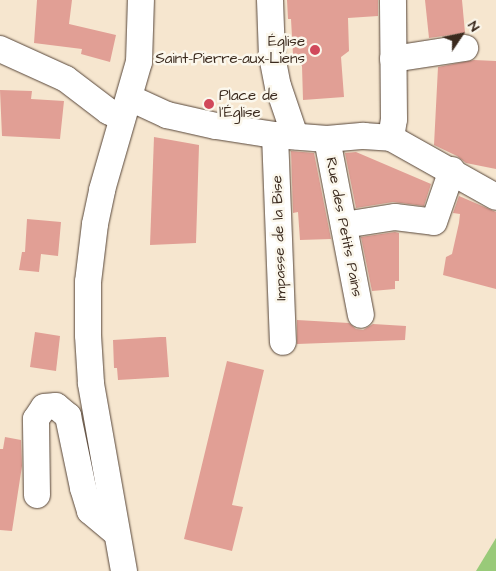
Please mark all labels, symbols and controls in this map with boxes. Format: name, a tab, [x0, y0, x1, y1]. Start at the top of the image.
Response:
north arrow	[436, 10, 486, 60]
text: N	[463, 17, 484, 36]
place label: Église Saint-Pierre-aux-Liens	[155, 32, 305, 67]
marker: Église Saint-Pierre-aux-Liens	[309, 44, 321, 56]
place label: Place de l'Église	[219, 86, 278, 121]
marker: Place de l'Église	[203, 98, 215, 110]
street label: Rue des Petits Pains	[322, 156, 366, 298]
street label: Impasse de la Bise	[268, 175, 290, 301]

